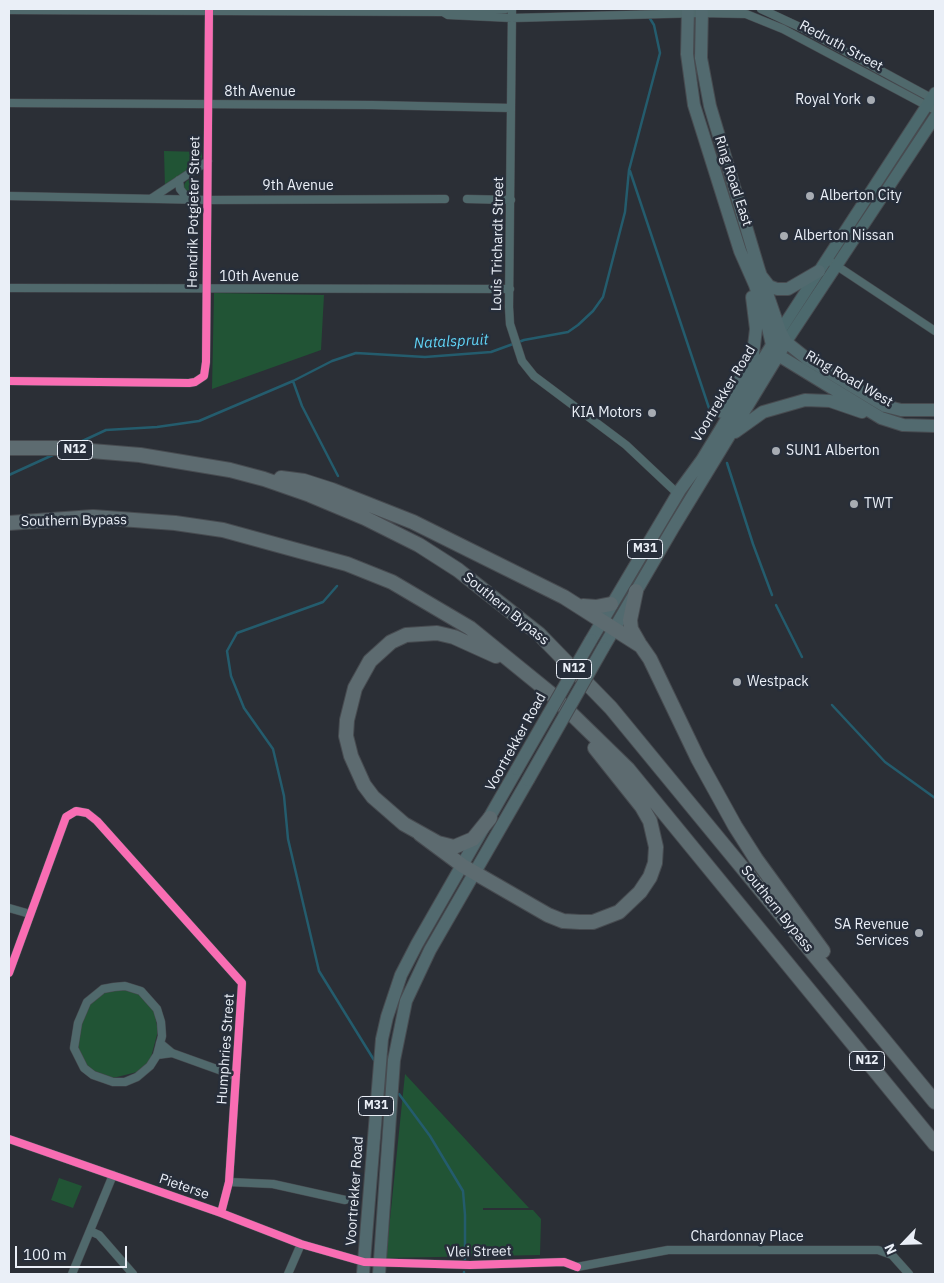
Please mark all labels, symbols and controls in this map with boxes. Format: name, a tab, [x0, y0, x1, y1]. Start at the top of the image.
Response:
street label: Redruth Street	[796, 17, 886, 75]
street label: 8th Avenue	[224, 84, 296, 100]
place label: Royal York	[795, 92, 861, 108]
marker: Royal York	[865, 94, 877, 106]
street label: Ring Road East	[711, 134, 755, 228]
street label: Hendrik Potgieter Street	[184, 136, 204, 288]
street label: Louis Trichardt Street	[488, 177, 508, 311]
street label: 9th Avenue	[262, 178, 334, 194]
place label: Alberton City	[820, 188, 902, 204]
marker: Alberton City	[804, 190, 816, 202]
place label: Alberton Nissan	[794, 228, 894, 244]
marker: Alberton Nissan	[778, 230, 790, 242]
street label: 10th Avenue	[219, 269, 299, 285]
water label: Natalspruit	[413, 331, 489, 353]
street label: Voortrekker Road	[689, 343, 759, 445]
street label: Ring Road West	[802, 347, 896, 411]
place label: KIA Motors	[571, 405, 642, 421]
marker: KIA Motors	[646, 407, 658, 419]
road number: N12	[58, 440, 92, 460]
place label: SUN1 Alberton	[786, 443, 880, 459]
marker: SUN1 Alberton	[770, 445, 782, 457]
place label: TWT	[864, 496, 893, 512]
marker: TWT	[848, 498, 860, 510]
street label: Southern Bypass	[21, 512, 127, 530]
road number: M31	[628, 540, 662, 558]
street label: Southern Bypass	[460, 569, 552, 649]
road number: N12	[556, 660, 592, 679]
place label: Westpack	[747, 674, 809, 690]
marker: Westpack	[731, 676, 743, 688]
street label: Voortrekker Road	[482, 690, 550, 794]
street label: Southern Bypass	[737, 863, 817, 955]
place label: SA Revenue Services	[834, 917, 909, 950]
marker: SA Revenue Services	[913, 927, 925, 939]
street label: Humphries Street	[214, 993, 238, 1105]
road number: N12	[850, 1052, 884, 1070]
road number: M31	[358, 1096, 394, 1116]
street label: Voortrekker Road	[343, 1136, 367, 1246]
street label: Pieterse	[157, 1171, 211, 1203]
north arrow	[879, 1218, 929, 1268]
street label: Chardonnay Place	[690, 1229, 804, 1245]
scale bar	[18, 1236, 130, 1268]
text: N	[880, 1241, 901, 1257]
street label: Vlei Street	[446, 1243, 512, 1261]
text: 100 m	[23, 1245, 67, 1264]

